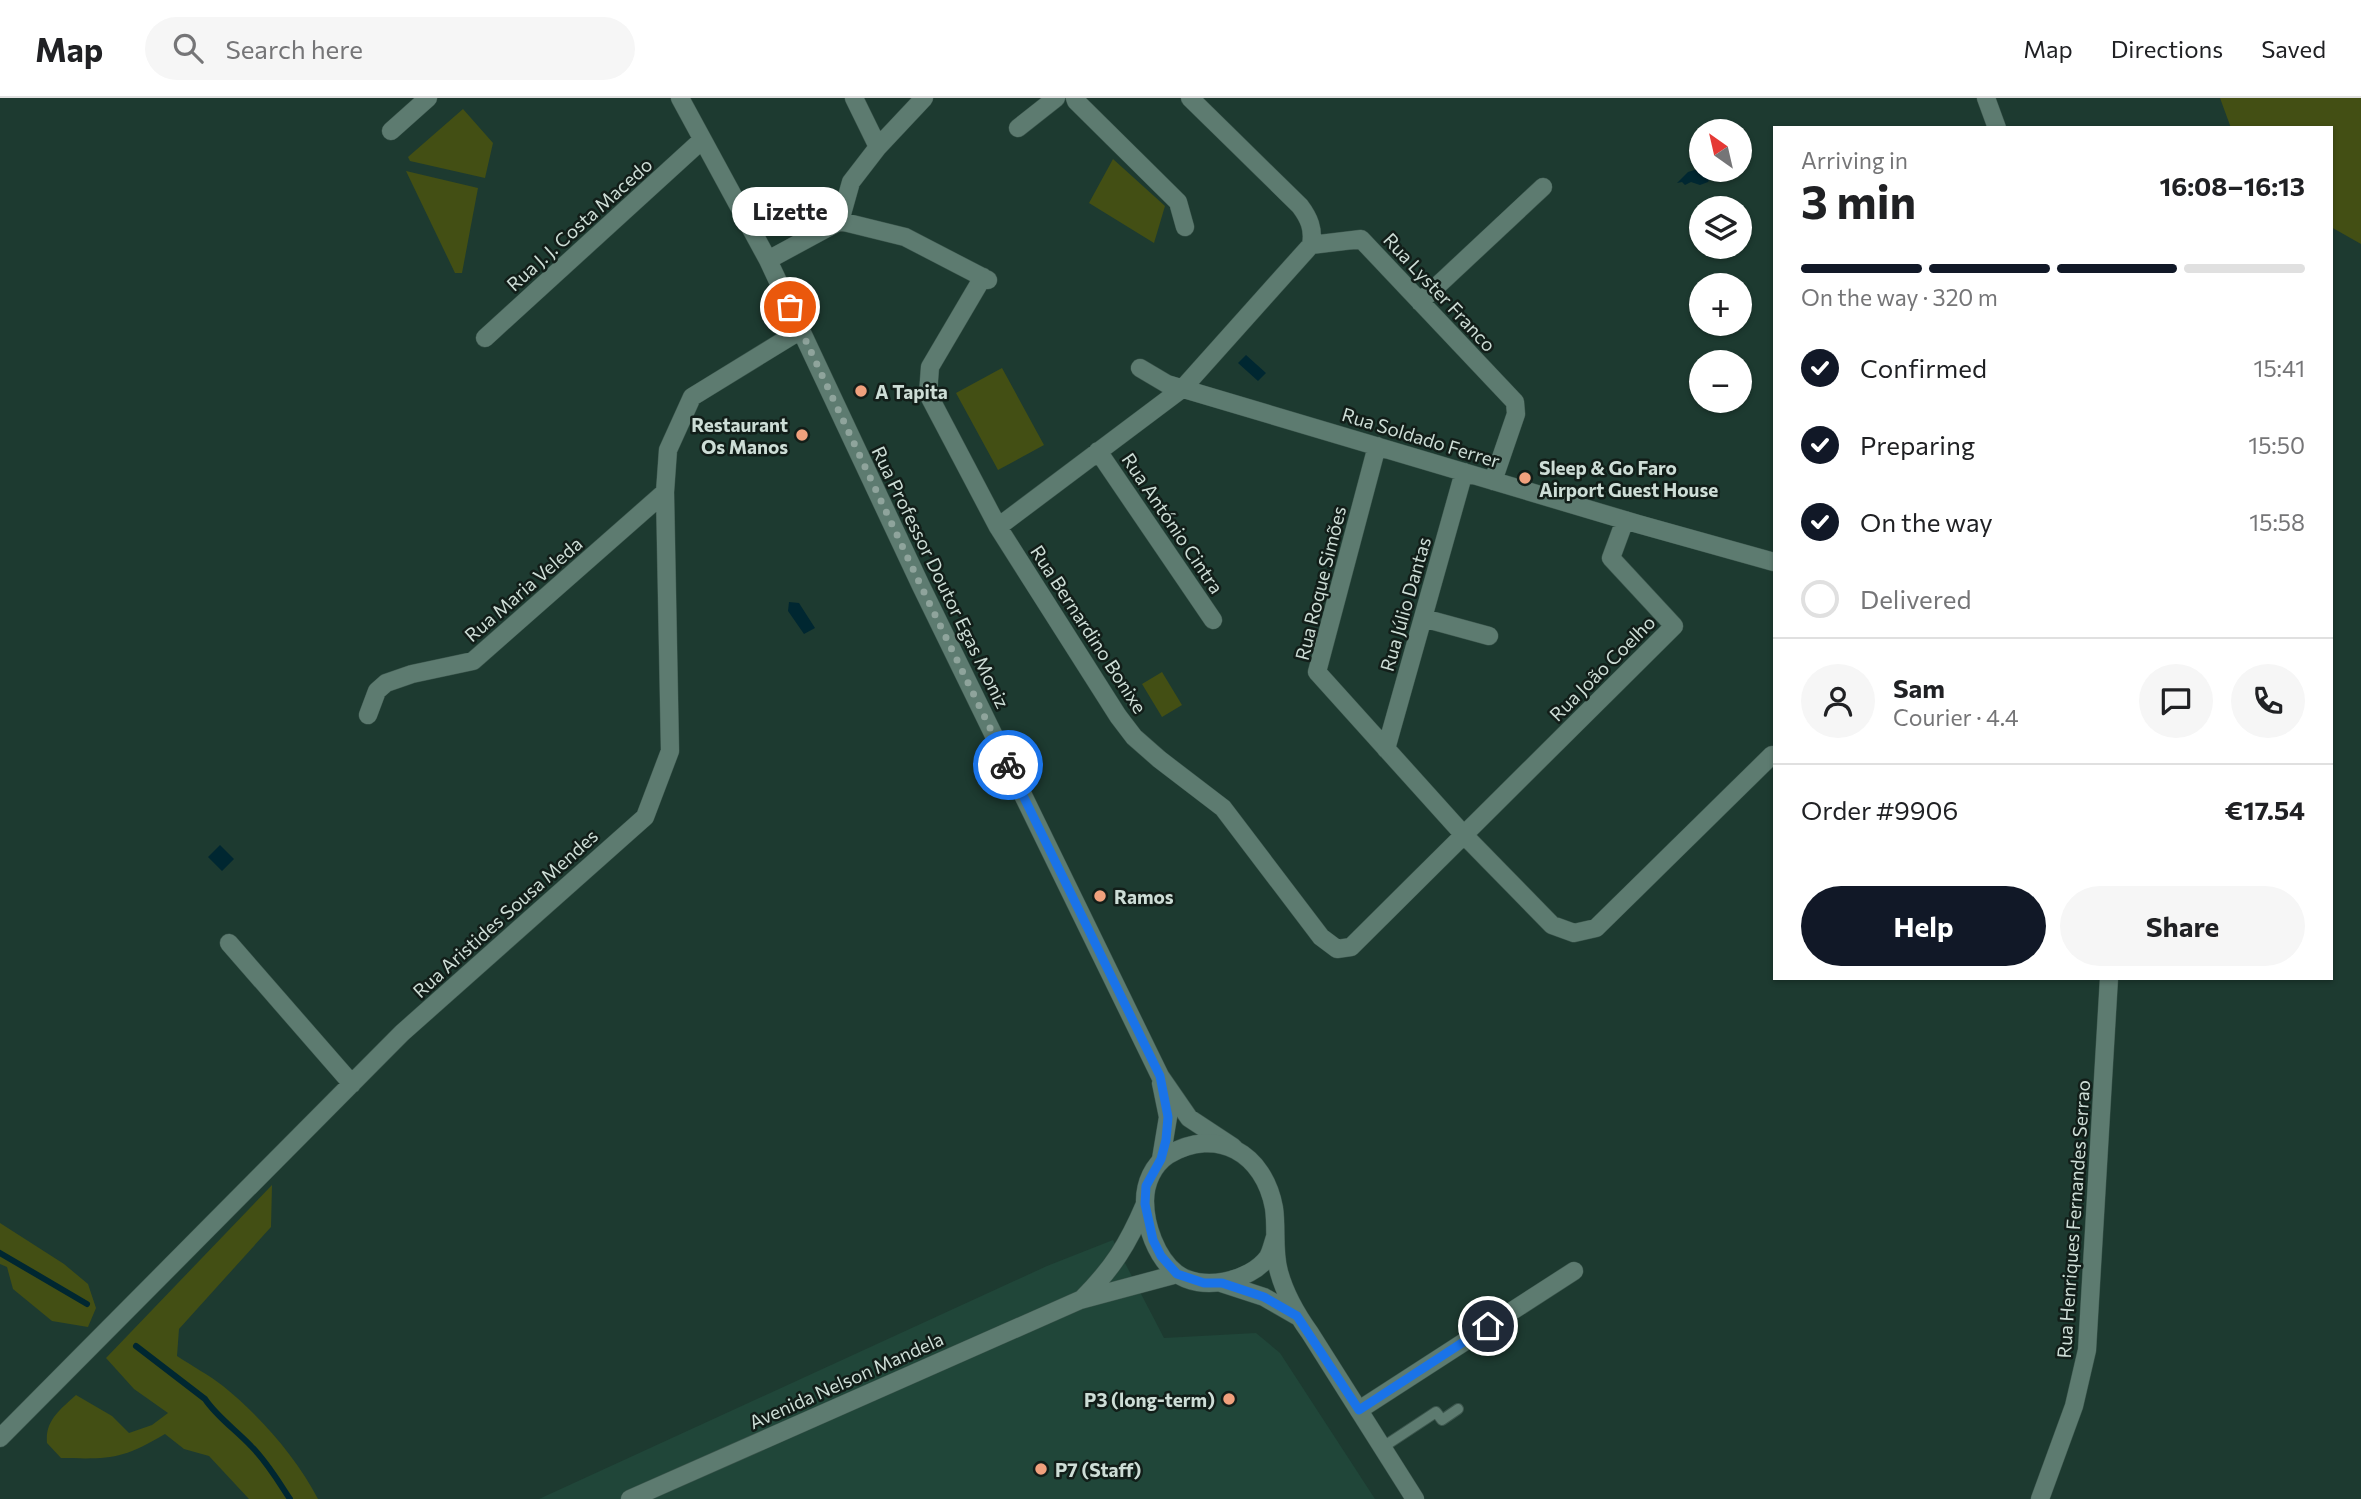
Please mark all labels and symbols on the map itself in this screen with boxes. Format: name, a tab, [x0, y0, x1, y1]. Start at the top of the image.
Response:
north arrow	[1689, 119, 1752, 182]
street label: Rua J. J. Costa Macedo	[501, 153, 657, 295]
callout: Lizette	[732, 188, 848, 237]
street label: Rua Lyster Franco	[1379, 228, 1501, 356]
pin	[760, 277, 820, 337]
place label: A Tapita	[875, 380, 948, 403]
marker: A Tapita	[853, 383, 869, 399]
street label: Rua Soldado Ferrer	[1339, 402, 1503, 472]
place label: Restaurant Os Manos	[691, 413, 788, 458]
marker: Restaurant Os Manos	[794, 427, 810, 443]
street label: Rua Professor Doutor Egas Moniz	[867, 442, 1015, 712]
street label: Rua António Cintra	[1117, 448, 1229, 598]
place label: Sleep & Go Faro Airport Guest House	[1539, 456, 1718, 501]
marker: Sleep & Go Faro Airport Guest House	[1517, 470, 1533, 486]
street label: Rua Roque Simões	[1290, 503, 1350, 663]
street label: Rua Maria Veleda	[459, 532, 587, 646]
street label: Rua Júlio Dantas	[1375, 534, 1435, 674]
street label: Rua Bernardino Bonixe	[1026, 541, 1152, 717]
street label: Rua João Coelho	[1544, 610, 1660, 726]
courier	[973, 730, 1043, 800]
street label: Rua Aristides Sousa Mendes	[408, 824, 602, 1002]
place label: Ramos	[1114, 885, 1174, 908]
marker: Ramos	[1092, 888, 1108, 904]
street label: Rua Henriques Fernandes Serrao	[2052, 1079, 2094, 1359]
pin	[1458, 1296, 1518, 1356]
street label: Avenida Nelson Mandela	[745, 1327, 947, 1433]
place label: P3 (long-term)	[1084, 1388, 1215, 1411]
marker: P3 (long-term)	[1221, 1391, 1237, 1407]
place label: P7 (Staff)	[1055, 1458, 1141, 1481]
marker: P7 (Staff)	[1033, 1461, 1049, 1477]

